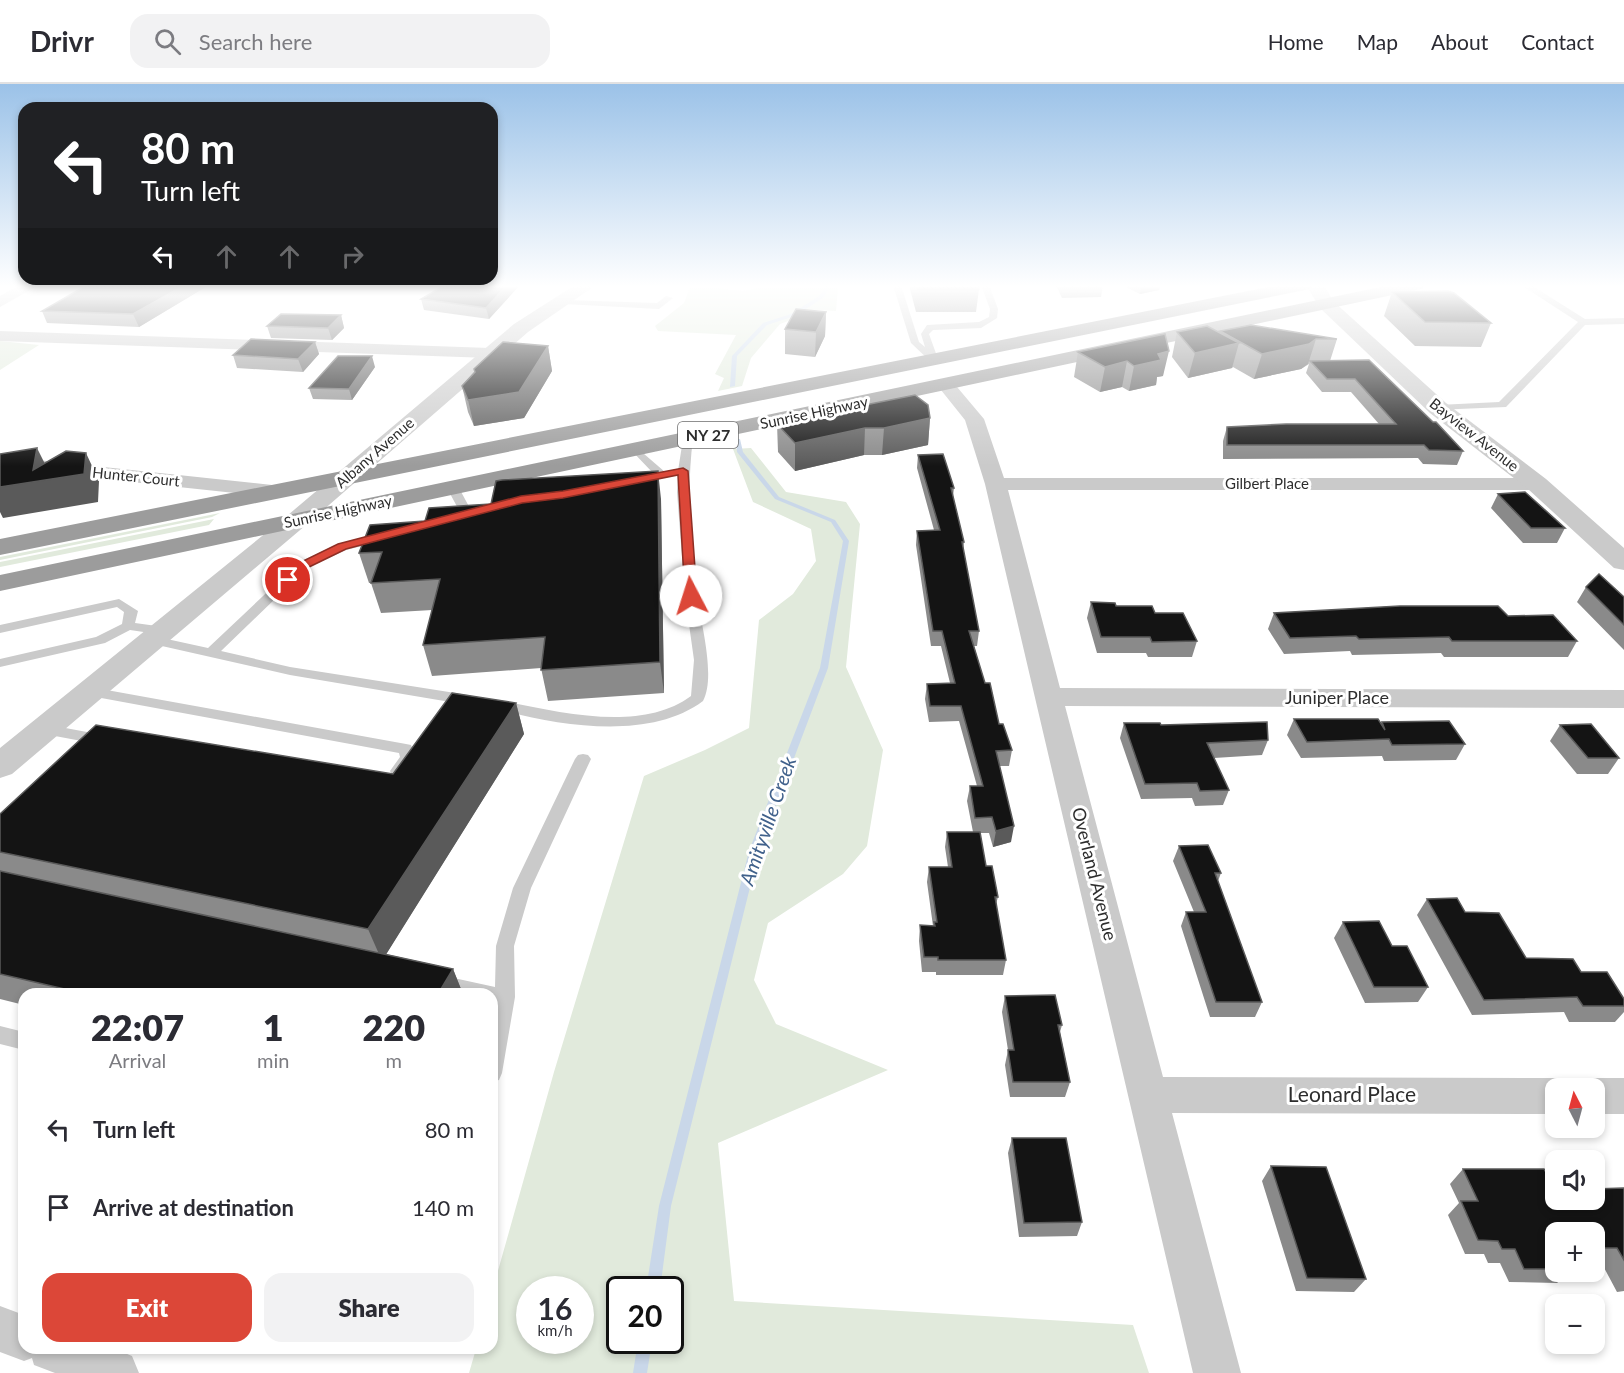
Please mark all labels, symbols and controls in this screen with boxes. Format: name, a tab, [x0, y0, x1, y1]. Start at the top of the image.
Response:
search box	[130, 14, 550, 68]
text: Drivr	[30, 24, 94, 58]
icon: search	[151, 25, 184, 58]
text: Search here	[199, 28, 312, 55]
text: Home	[1268, 29, 1324, 54]
text: Map	[1357, 29, 1398, 54]
text: About	[1431, 29, 1488, 54]
text: Contact	[1521, 29, 1594, 54]
text: 80 m	[141, 123, 235, 173]
icon: left	[42, 126, 120, 204]
text: Turn left	[141, 174, 240, 207]
icon: left	[147, 240, 180, 273]
icon: ahead	[210, 240, 243, 273]
icon: ahead	[273, 240, 306, 273]
icon: right	[336, 240, 369, 273]
street label: Sunrise Highway	[758, 392, 870, 432]
street label: Bayview Avenue	[1426, 394, 1523, 475]
street label: Albany Avenue	[331, 413, 417, 491]
road number: NY 27	[678, 422, 738, 448]
street label: Hunter Court	[92, 462, 181, 490]
street label: Gilbert Place	[1225, 474, 1309, 492]
street label: Sunrise Highway	[282, 491, 394, 531]
pin	[262, 554, 313, 605]
icon: arrive	[271, 563, 304, 596]
position arrow	[659, 564, 723, 628]
street label: Juniper Place	[1285, 686, 1389, 708]
water label: Amityville Creek	[733, 753, 800, 889]
street label: Overland Avenue	[1068, 805, 1122, 943]
text: 22:07	[91, 1005, 184, 1049]
text: 1	[263, 1005, 284, 1049]
text: 220	[362, 1005, 425, 1049]
text: Arrival	[109, 1048, 166, 1072]
text: min	[257, 1048, 289, 1072]
text: m	[385, 1048, 402, 1072]
north arrow	[1545, 1078, 1605, 1138]
map controls	[1545, 1078, 1605, 1354]
street label: Leonard Place	[1288, 1081, 1416, 1106]
icon: left	[42, 1113, 75, 1146]
text: Turn left	[93, 1116, 175, 1143]
text: 80 m	[425, 1116, 474, 1143]
button: sound	[1545, 1150, 1605, 1210]
icon: arrive	[42, 1191, 75, 1224]
text: Arrive at destination	[93, 1194, 294, 1221]
text: 140 m	[412, 1194, 474, 1221]
button: +	[1545, 1222, 1605, 1282]
button: Exit	[42, 1273, 252, 1342]
button: Share	[264, 1273, 474, 1342]
speed limit sign: 20	[606, 1276, 684, 1354]
text: 16	[538, 1290, 572, 1326]
button: −	[1545, 1294, 1605, 1354]
text: km/h	[537, 1321, 573, 1339]

